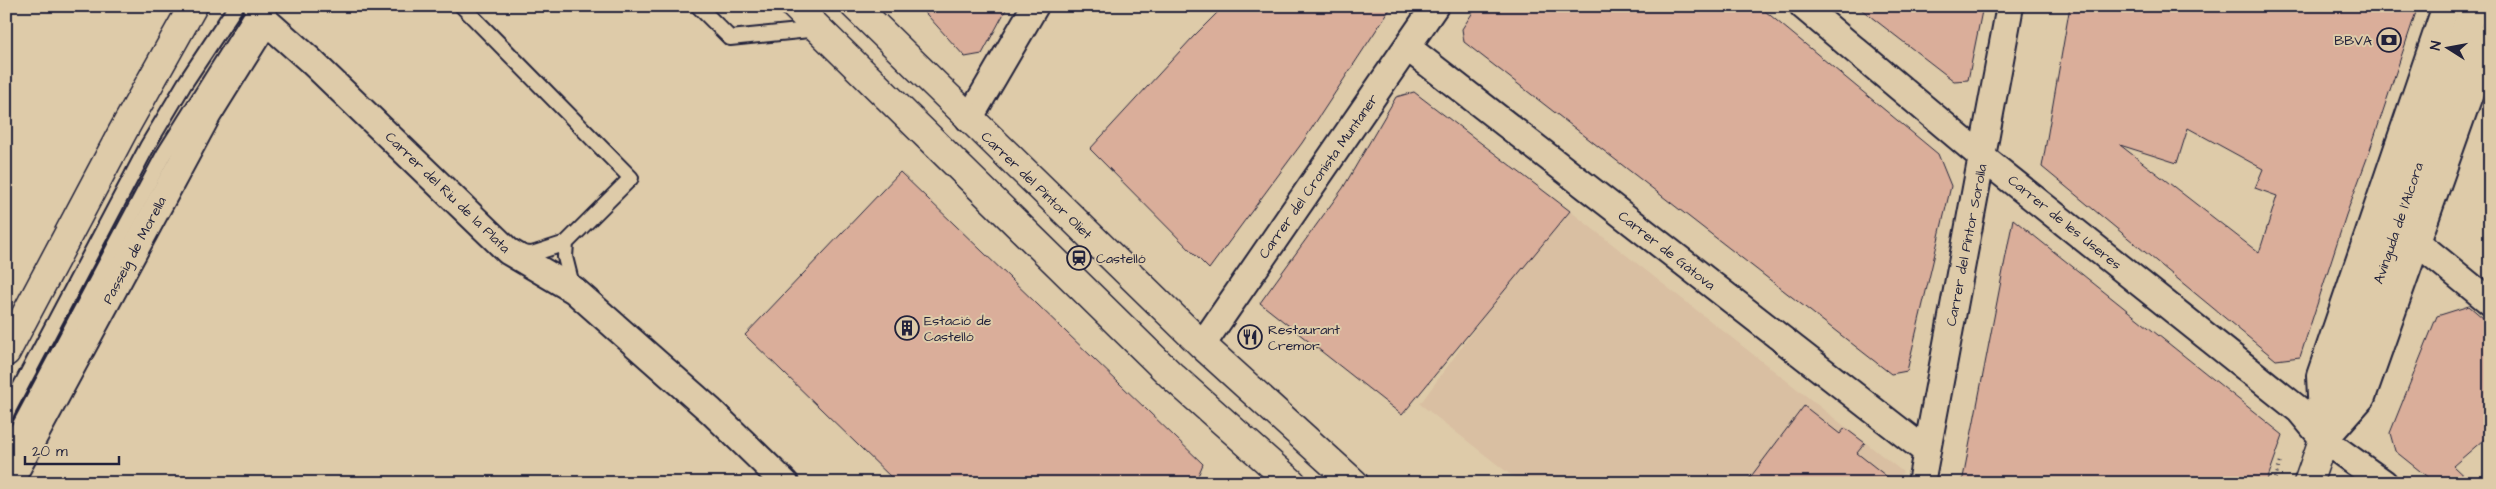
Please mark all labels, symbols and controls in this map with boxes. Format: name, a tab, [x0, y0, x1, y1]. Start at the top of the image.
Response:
north arrow	[2424, 22, 2474, 72]
bank icon: BBVA	[2376, 27, 2402, 53]
place label: BBVA	[2334, 31, 2372, 51]
text: N	[2426, 39, 2447, 52]
street label: Carrer del Cronista Muntaner	[1254, 90, 1384, 263]
street label: Carrer del Riu de la Plata	[380, 127, 514, 258]
street label: Carrer del Pintor Oliet	[976, 127, 1097, 244]
street label: Avinguda de l'Alcora	[2369, 160, 2429, 287]
street label: Carrer del Pintor Sorolla	[1941, 162, 1993, 328]
street label: Carrer de les Useres	[2003, 171, 2125, 275]
street label: Passeig de Morella	[98, 193, 172, 308]
street label: Carrer de Gàtova	[1614, 206, 1719, 295]
station icon: Castelló	[1066, 245, 1092, 271]
place label: Castelló	[1096, 249, 1146, 269]
place label: Estació de Castelló	[924, 311, 992, 347]
building icon: Estació de Castelló	[894, 315, 920, 341]
place label: Restaurant Cremor	[1268, 320, 1340, 356]
restaurant icon: Restaurant Cremor	[1237, 324, 1263, 350]
scale bar	[25, 434, 119, 466]
text: 20 m	[32, 441, 68, 462]

